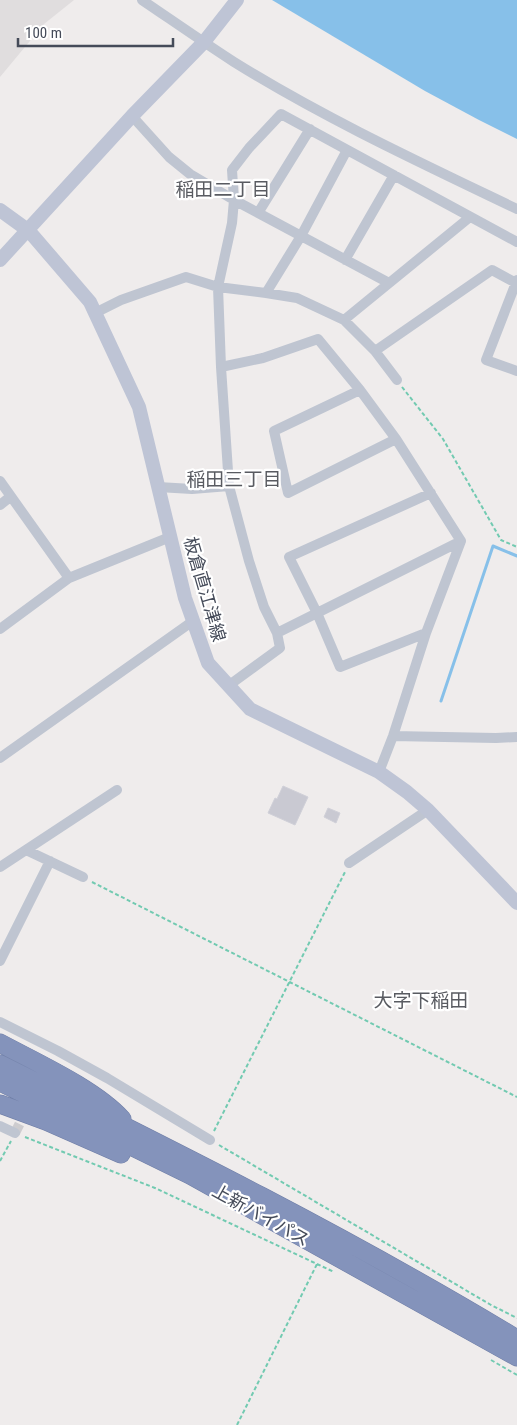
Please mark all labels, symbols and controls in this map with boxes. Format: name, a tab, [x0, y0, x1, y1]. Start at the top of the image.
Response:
scale bar	[18, 15, 172, 47]
text: 100 m	[25, 24, 62, 42]
district label: 稲田二丁目	[175, 178, 271, 201]
district label: 稲田三丁目	[186, 468, 282, 491]
street label: 板倉直江津線	[180, 534, 230, 644]
district label: 大字下稲田	[373, 989, 469, 1012]
street label: 上新バイパス	[209, 1180, 313, 1250]

